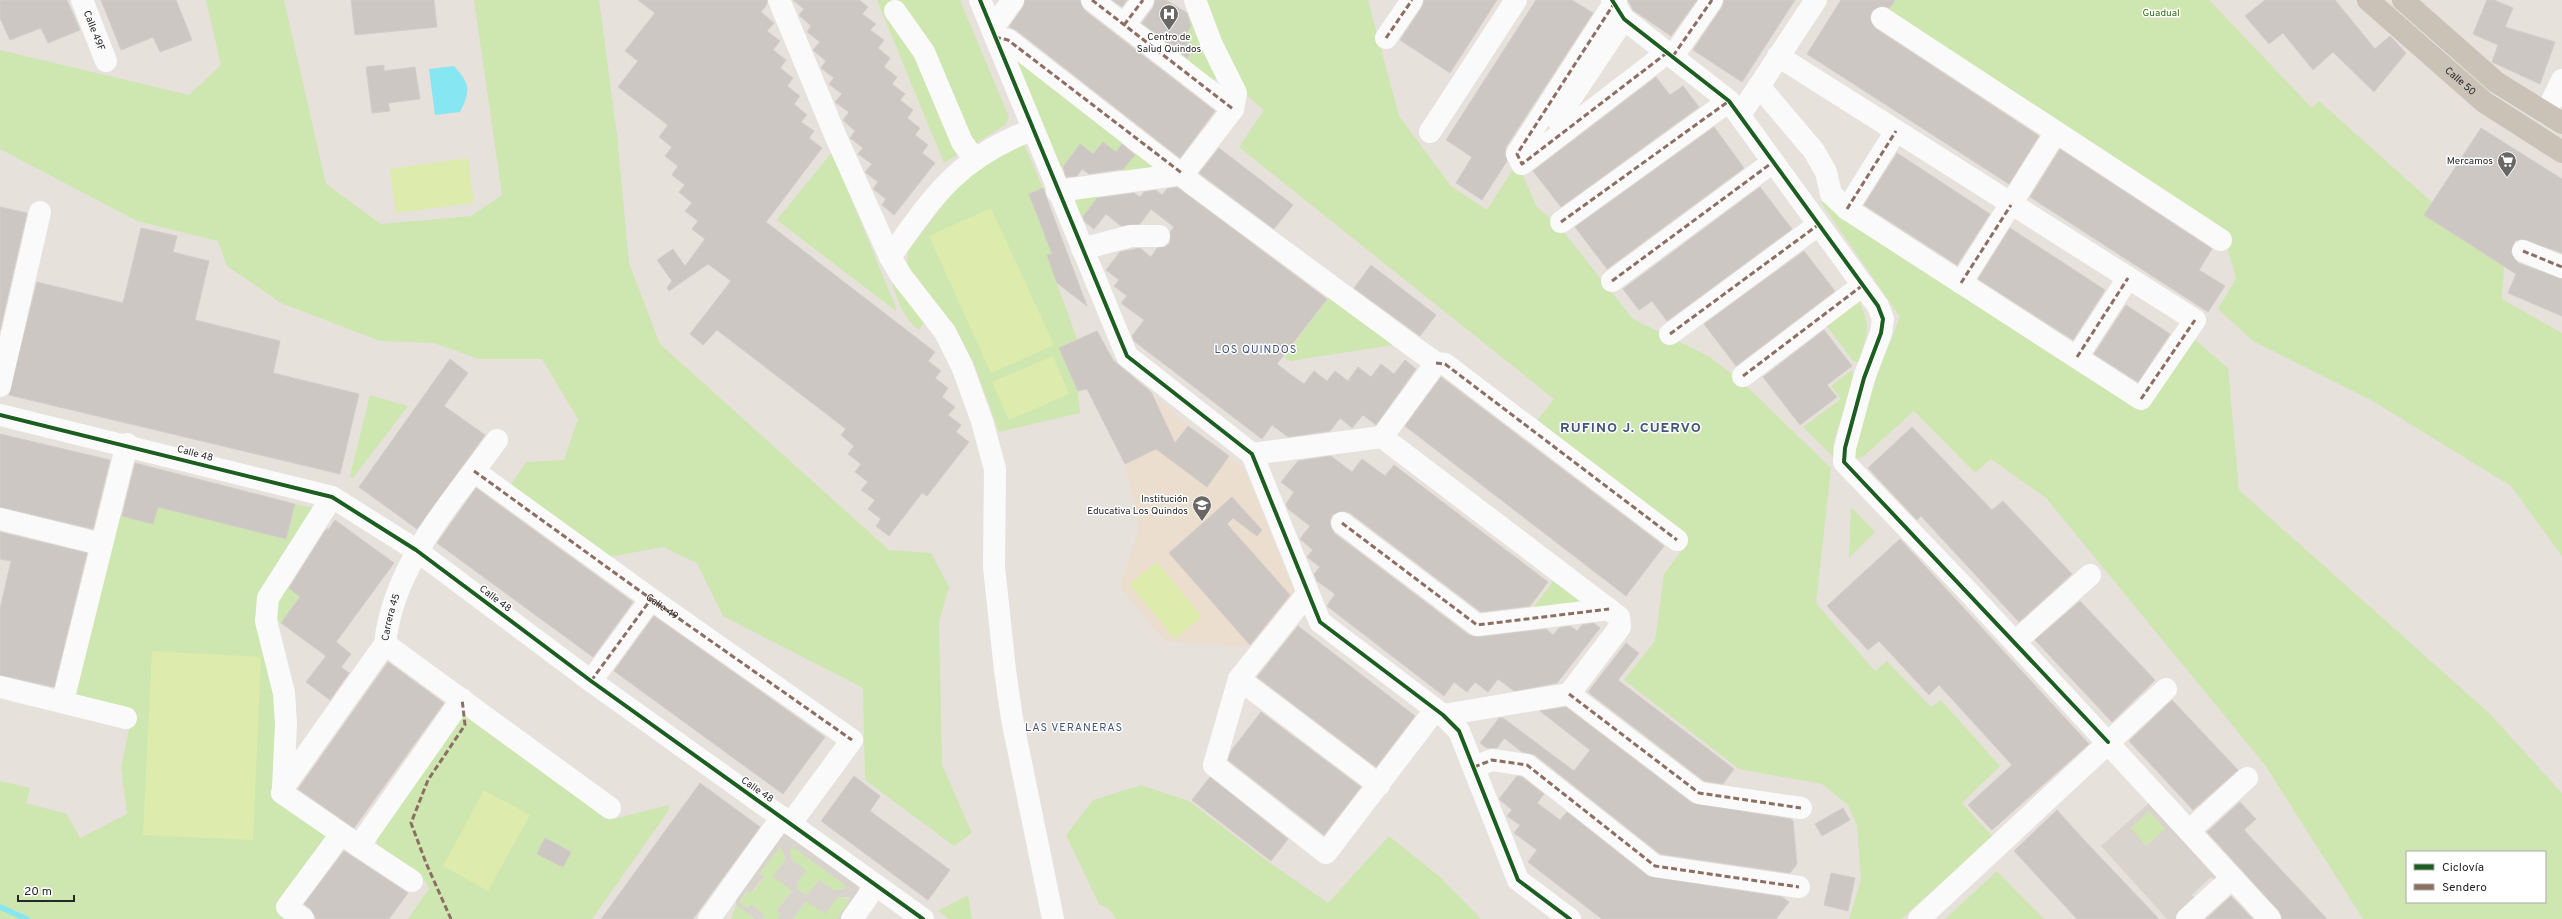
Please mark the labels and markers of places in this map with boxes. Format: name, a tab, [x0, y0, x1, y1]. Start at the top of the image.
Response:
hospital icon: Centro de Salud Quindos	[1158, 3, 1180, 31]
place label: Centro de Salud Quindos	[1137, 31, 1202, 56]
supermarket icon: Mercamos	[2496, 150, 2518, 178]
place label: Mercamos	[2447, 155, 2493, 168]
place label: Institución Educativa Los Quindos	[1087, 493, 1188, 518]
school or university icon: Institución Educativa Los Quindos	[1191, 494, 1213, 522]

